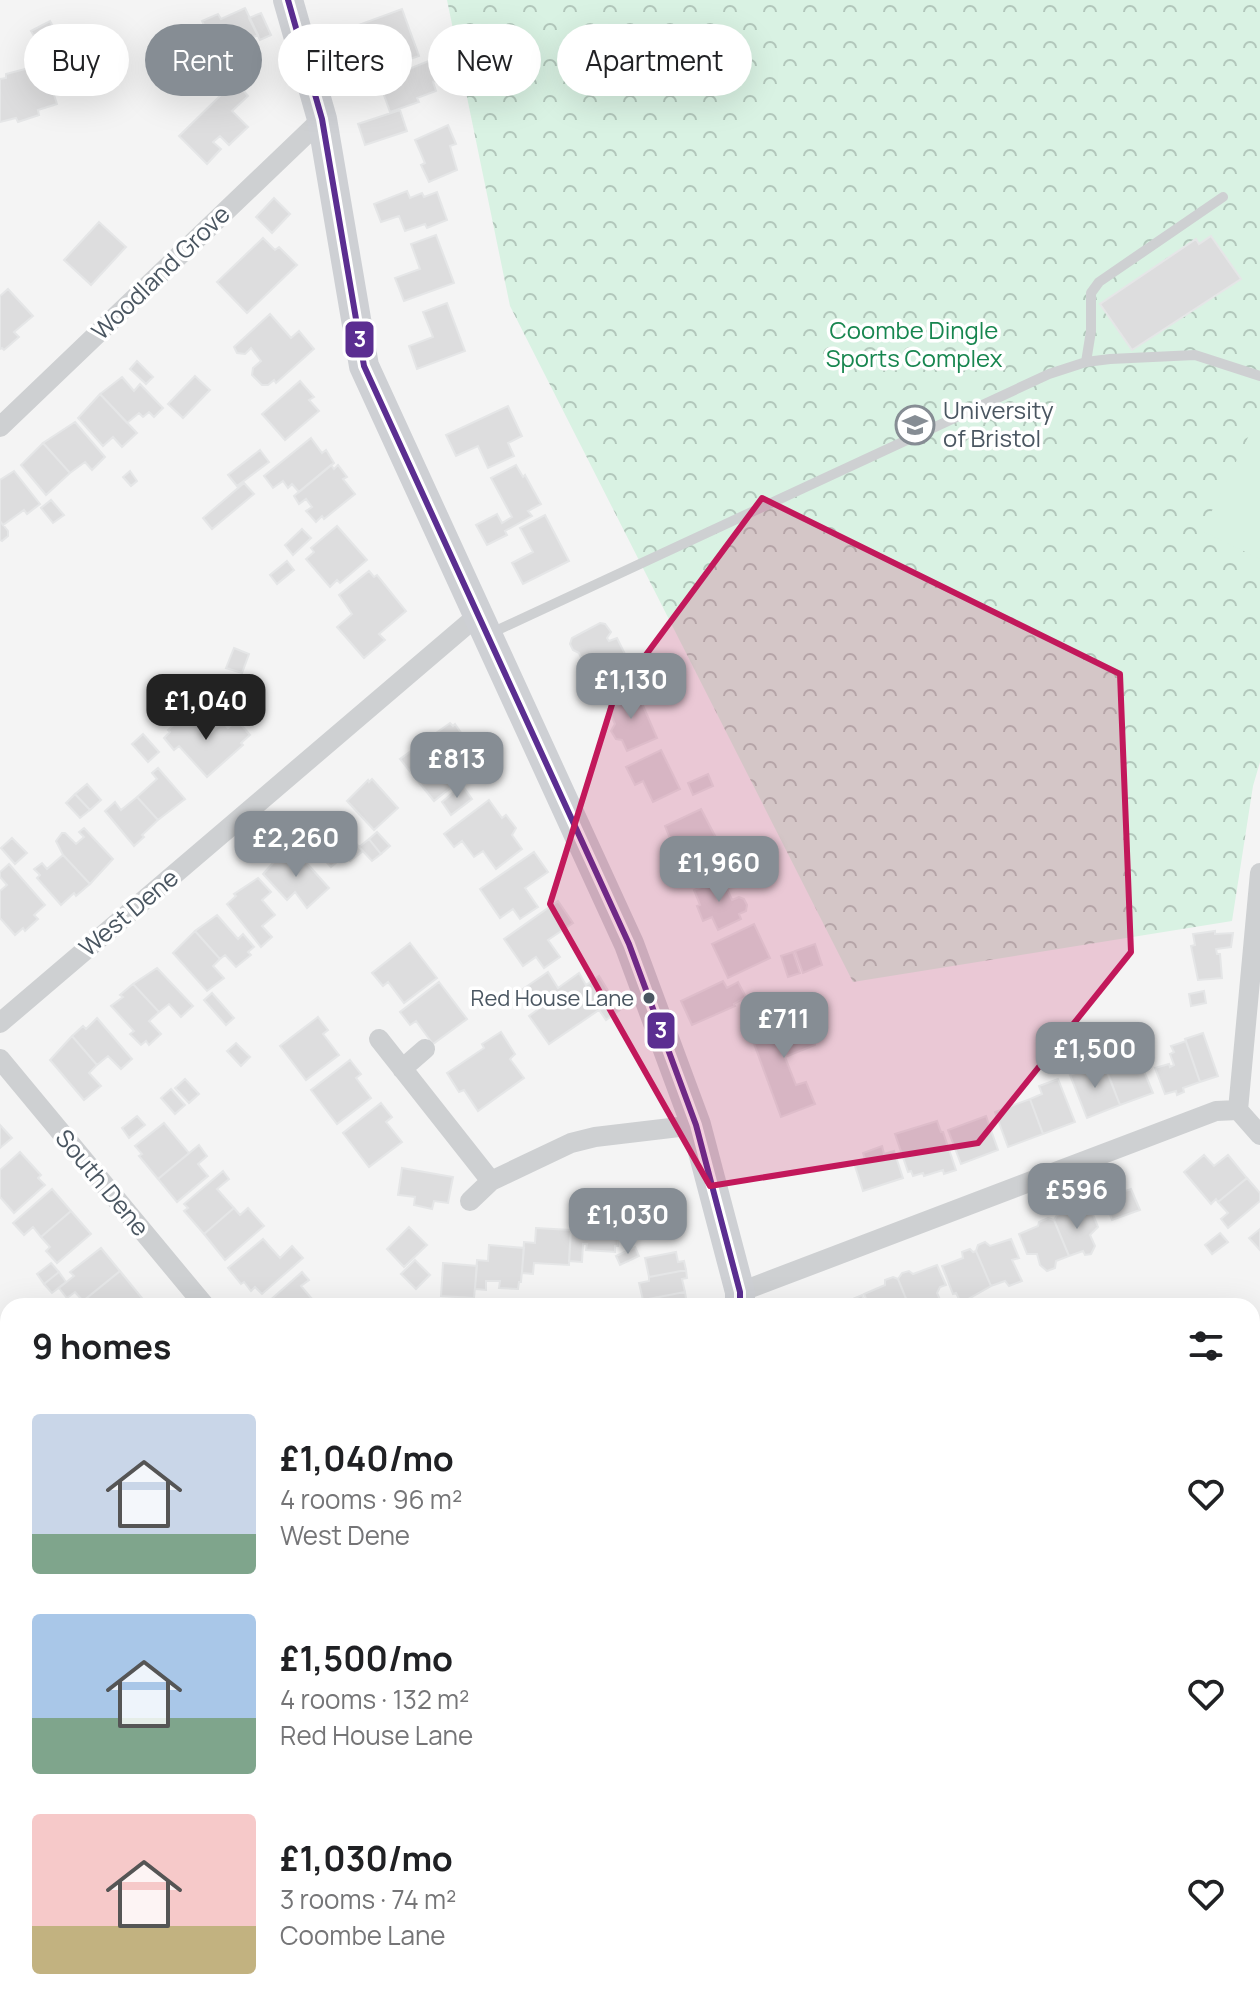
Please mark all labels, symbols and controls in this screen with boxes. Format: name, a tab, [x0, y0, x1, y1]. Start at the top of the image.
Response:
chip: Buy	[24, 24, 129, 96]
chip: Rent	[145, 24, 262, 96]
chip: Filters	[278, 24, 412, 96]
chip: New	[428, 24, 541, 96]
chip: Apartment	[557, 24, 752, 96]
street label: Woodland Grove	[84, 197, 236, 346]
park label: Coombe Dingle Sports Complex	[826, 313, 1003, 374]
line badge: 3	[344, 320, 375, 359]
text: 3	[354, 324, 366, 354]
place label: University of Bristol	[943, 393, 1054, 454]
school or university icon: University of Bristol	[894, 404, 936, 446]
pin: £1,130	[566, 653, 696, 721]
text: £1,130	[594, 661, 668, 697]
pin: £1,040	[141, 674, 271, 742]
text: £1,040	[164, 682, 248, 718]
pin: £813	[410, 732, 504, 800]
text: £813	[428, 740, 486, 776]
pin: £2,260	[231, 811, 361, 879]
text: £2,260	[253, 819, 339, 855]
pin: £1,960	[654, 836, 784, 904]
text: £1,960	[678, 844, 760, 880]
street label: West Dene	[71, 861, 185, 963]
place label: Red House Lane	[471, 983, 634, 1013]
marker: Red House Lane	[641, 990, 657, 1006]
pin: £711	[737, 992, 831, 1060]
text: £711	[758, 1000, 810, 1036]
line badge: 3	[646, 1011, 676, 1050]
text: 3	[655, 1015, 667, 1045]
pin: £1,500	[1030, 1022, 1160, 1090]
text: £1,500	[1054, 1030, 1136, 1066]
street label: South Dene	[49, 1122, 158, 1242]
pin: £596	[1030, 1163, 1124, 1231]
text: £596	[1046, 1171, 1108, 1207]
pin: £1,030	[563, 1188, 693, 1256]
text: £1,030	[587, 1196, 669, 1232]
text: 9 homes	[32, 1323, 171, 1369]
icon: filters	[1184, 1324, 1228, 1368]
text: £1,040/mo	[280, 1435, 454, 1481]
icon: home	[96, 1446, 192, 1542]
icon: heart	[1184, 1472, 1228, 1516]
text: 4 rooms · 96 m²	[280, 1481, 462, 1517]
text: West Dene	[280, 1517, 410, 1553]
text: £1,500/mo	[280, 1635, 453, 1681]
icon: home	[96, 1646, 192, 1742]
icon: heart	[1184, 1672, 1228, 1716]
text: 4 rooms · 132 m²	[280, 1681, 469, 1717]
text: Red House Lane	[280, 1717, 473, 1753]
text: £1,030/mo	[280, 1835, 453, 1881]
icon: home	[96, 1846, 192, 1942]
icon: heart	[1184, 1872, 1228, 1916]
text: 3 rooms · 74 m²	[280, 1881, 456, 1917]
text: Coombe Lane	[280, 1917, 445, 1953]

